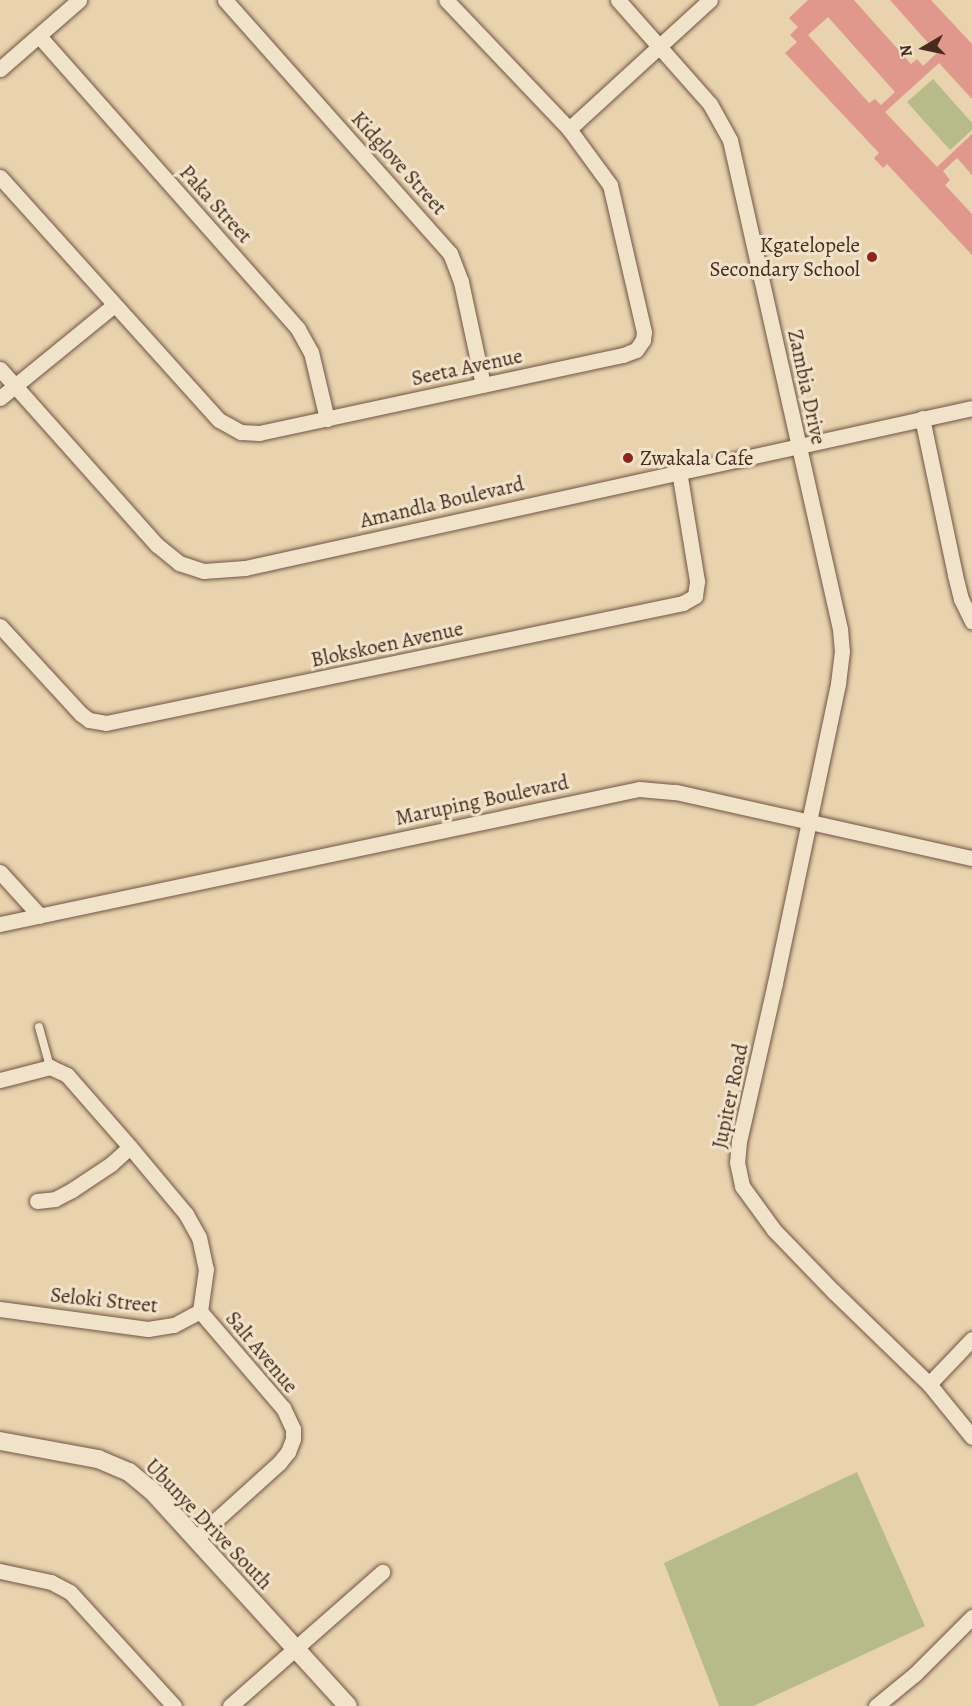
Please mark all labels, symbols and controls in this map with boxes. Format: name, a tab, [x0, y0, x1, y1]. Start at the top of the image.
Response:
north arrow	[894, 18, 954, 78]
text: N	[894, 43, 918, 58]
street label: Kidglove Street	[346, 106, 452, 220]
street label: Paka Street	[174, 160, 258, 248]
place label: Kgatelopele Secondary School	[710, 232, 860, 282]
marker: Kgatelopele Secondary School	[865, 250, 879, 264]
street label: Zambia Drive	[783, 327, 831, 447]
street label: Seeta Avenue	[409, 343, 525, 391]
place label: Zwakala Cafe	[640, 445, 754, 471]
marker: Zwakala Cafe	[621, 451, 635, 465]
street label: Amandla Boulevard	[358, 471, 526, 533]
street label: Blokskoen Avenue	[309, 616, 465, 672]
street label: Maruping Boulevard	[393, 769, 571, 831]
street label: Jupiter Road	[707, 1041, 753, 1151]
street label: Seloki Street	[49, 1282, 159, 1318]
street label: Salt Avenue	[220, 1306, 304, 1398]
street label: Ubunye Drive South	[140, 1453, 278, 1595]

